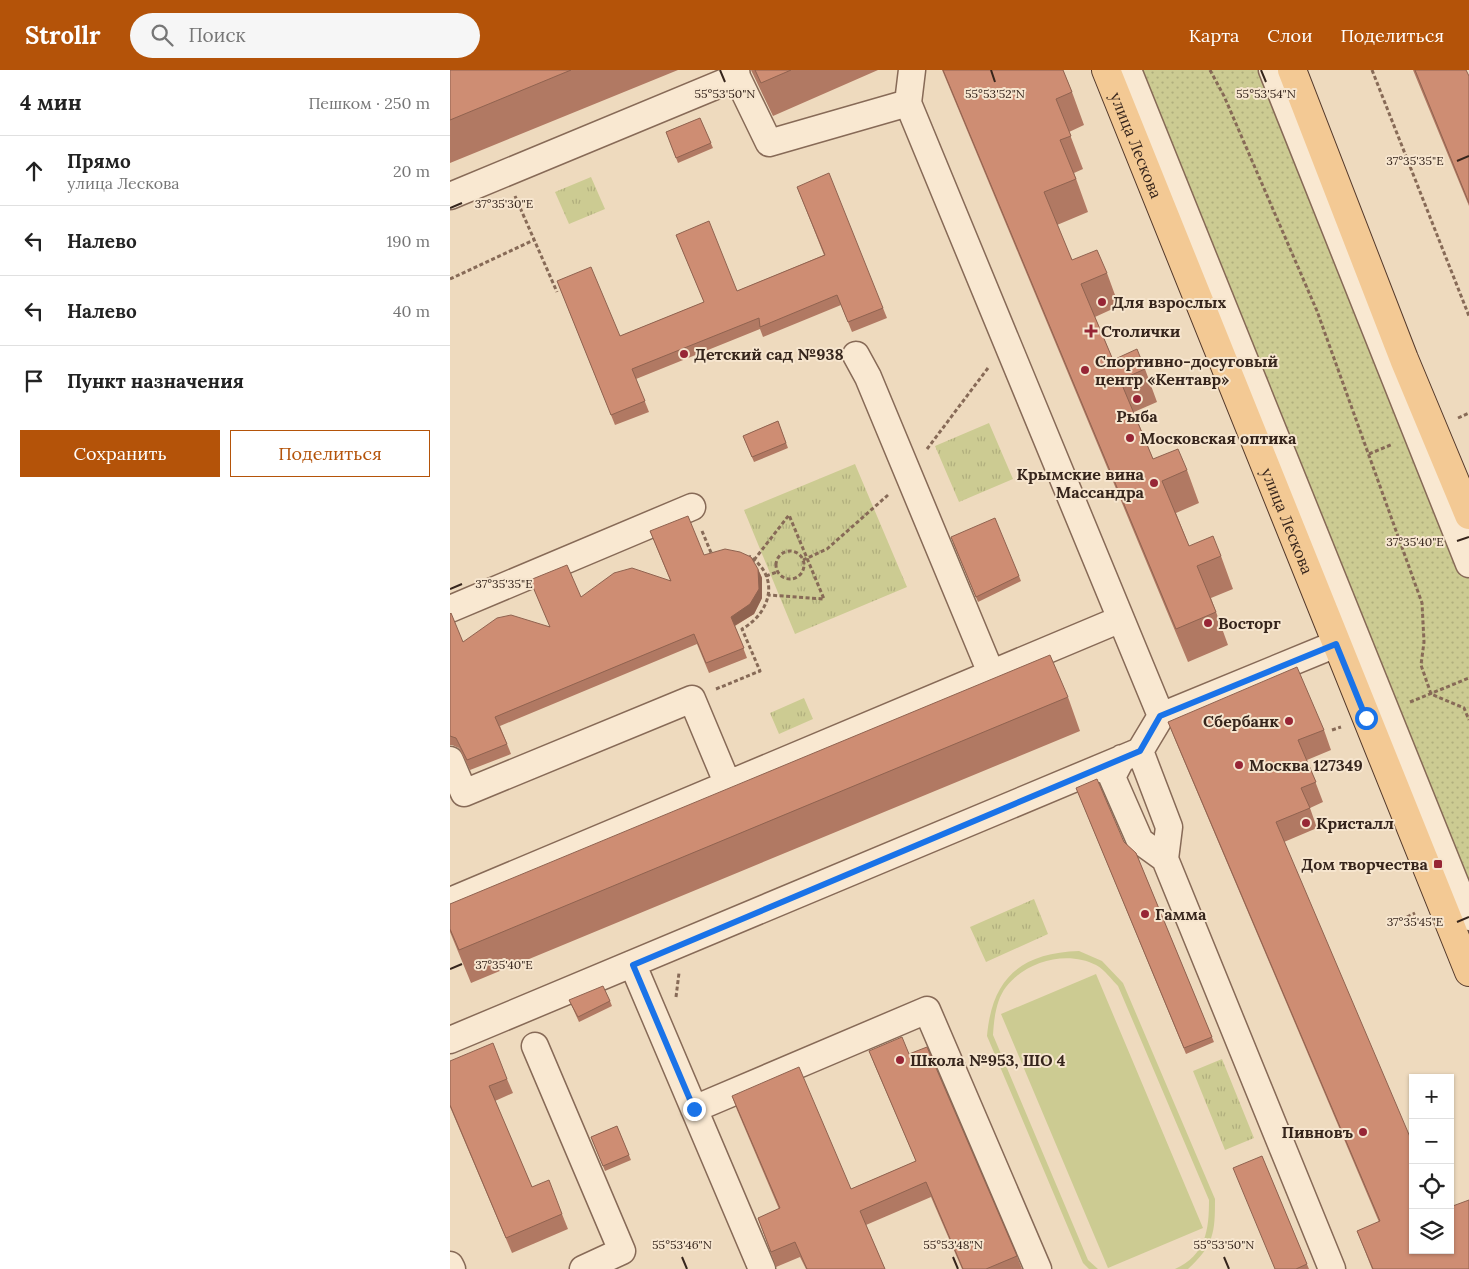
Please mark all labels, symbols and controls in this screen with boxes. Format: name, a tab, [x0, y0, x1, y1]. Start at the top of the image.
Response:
search box	[130, 13, 480, 58]
text: Strollr	[25, 20, 100, 51]
icon: search	[148, 21, 176, 49]
text: Поиск	[188, 23, 246, 47]
text: Карта	[1189, 24, 1239, 47]
text: Слои	[1267, 24, 1312, 47]
text: Поделиться	[1340, 24, 1444, 47]
text: 55°53'50"N	[695, 86, 755, 101]
text: 55°53'52"N	[965, 86, 1025, 101]
text: 55°53'54"N	[1236, 86, 1296, 101]
text: 4 мин	[20, 89, 82, 116]
street label: улица Лескова	[1106, 89, 1167, 201]
text: Пешком · 250 m	[308, 93, 430, 113]
text: Прямо	[67, 149, 131, 173]
text: 37°35'35"E	[1386, 153, 1444, 168]
icon: ahead	[20, 157, 48, 185]
text: 20 m	[393, 161, 430, 181]
text: улица Лескова	[67, 173, 180, 193]
text: 37°35'30"E	[475, 196, 533, 211]
icon: left	[20, 227, 48, 255]
text: Налево	[67, 229, 137, 253]
text: 190 m	[386, 231, 430, 251]
place label: Для взрослых	[1112, 292, 1226, 312]
marker: Для взрослых	[1096, 296, 1108, 308]
icon: left	[20, 297, 48, 325]
text: Налево	[67, 299, 137, 323]
text: 40 m	[393, 301, 430, 321]
place label: Столички	[1101, 321, 1181, 341]
marker: Столички	[1085, 325, 1097, 337]
place label: Детский сад №938	[694, 344, 844, 364]
marker: Детский сад №938	[678, 348, 690, 360]
place label: Спортивно-досуговый центр «Кентавр»	[1095, 351, 1278, 389]
marker: Спортивно-досуговый центр «Кентавр»	[1079, 364, 1091, 376]
icon: arrive	[20, 367, 48, 395]
text: Пункт назначения	[67, 369, 244, 393]
marker: Рыба	[1131, 393, 1143, 405]
place label: Рыба	[1116, 406, 1158, 426]
place label: Московская оптика	[1140, 428, 1297, 448]
button: Сохранить	[20, 430, 220, 477]
button: Поделиться	[230, 430, 430, 477]
marker: Московская оптика	[1124, 432, 1136, 444]
place label: Крымские вина Массандра	[1016, 464, 1145, 502]
street label: улица Лескова	[1257, 465, 1318, 577]
marker: Крымские вина Массандра	[1148, 477, 1160, 489]
text: 37°35'40"E	[1386, 534, 1444, 549]
text: 37°35'35"E	[475, 576, 533, 591]
place label: Восторг	[1218, 613, 1281, 633]
marker: Восторг	[1202, 617, 1214, 629]
route start	[1355, 707, 1378, 730]
place label: Сбербанк	[1203, 711, 1279, 731]
marker: Сбербанк	[1283, 715, 1295, 727]
place label: Москва 127349	[1249, 755, 1363, 775]
marker: Москва 127349	[1233, 759, 1245, 771]
place label: Кристалл	[1316, 813, 1394, 833]
marker: Кристалл	[1300, 817, 1312, 829]
place label: Дом творчества	[1301, 854, 1429, 874]
marker: Дом творчества	[1432, 858, 1444, 870]
place label: Гамма	[1155, 904, 1207, 924]
marker: Гамма	[1139, 908, 1151, 920]
text: 37°35'45"E	[1387, 914, 1443, 929]
text: 37°35'40"E	[475, 957, 533, 972]
place label: Школа №953, ШО 4	[910, 1050, 1066, 1070]
marker: Школа №953, ШО 4	[894, 1054, 906, 1066]
map controls	[1409, 1074, 1454, 1254]
button: +	[1409, 1074, 1454, 1119]
route end	[683, 1098, 706, 1121]
button: −	[1409, 1119, 1454, 1164]
place label: Пивновъ	[1281, 1122, 1353, 1142]
marker: Пивновъ	[1357, 1126, 1369, 1138]
button: locate	[1409, 1164, 1454, 1209]
button: layers	[1409, 1209, 1454, 1254]
text: 55°53'46"N	[652, 1237, 712, 1252]
text: 55°53'48"N	[923, 1237, 983, 1252]
text: 55°53'50"N	[1194, 1237, 1254, 1252]

